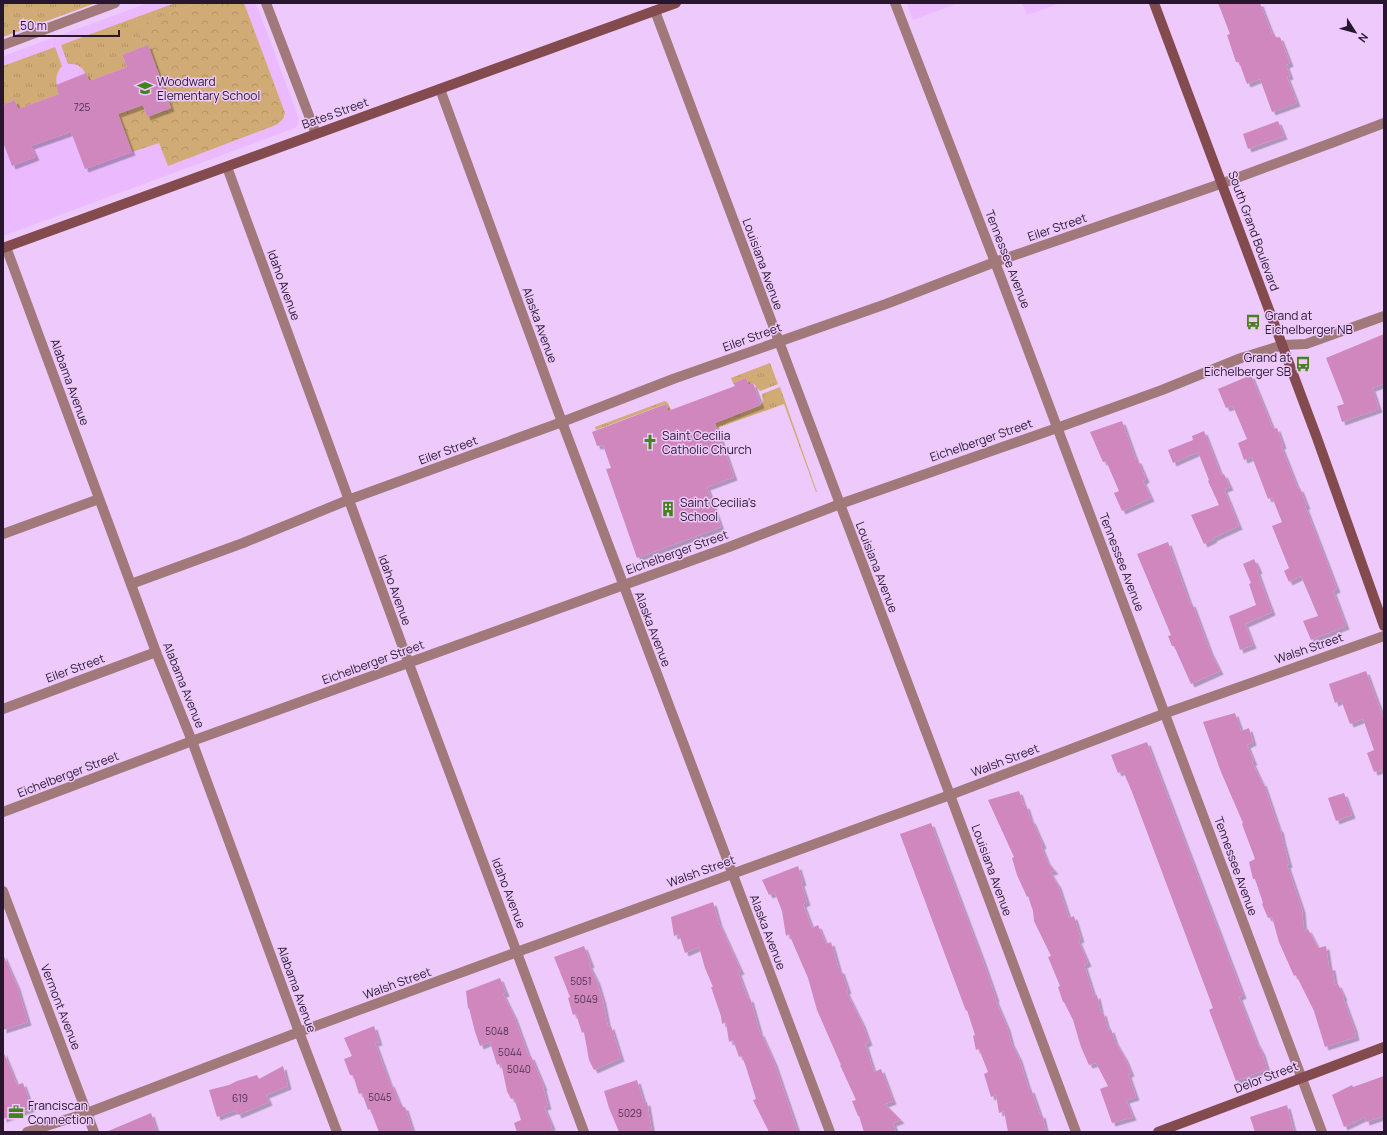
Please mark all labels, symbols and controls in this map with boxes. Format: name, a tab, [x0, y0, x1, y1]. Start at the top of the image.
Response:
scale bar	[14, 12, 119, 38]
north arrow	[1335, 12, 1375, 52]
text: 50 m	[20, 17, 47, 34]
text: N	[1355, 31, 1372, 46]
place label: Woodward Elementary School	[157, 73, 260, 104]
school or university icon: Woodward Elementary School	[136, 79, 154, 97]
street label: Bates Street	[299, 93, 371, 133]
house number: 725	[74, 100, 90, 114]
street label: South Grand Boulevard	[1224, 169, 1284, 293]
street label: Tennessee Avenue	[981, 207, 1035, 311]
street label: Eiler Street	[1025, 209, 1089, 245]
street label: Louisiana Avenue	[739, 216, 787, 312]
street label: Idaho Avenue	[263, 247, 305, 323]
street label: Alaska Avenue	[518, 285, 562, 365]
place label: Grand at Eichelberger NB	[1265, 307, 1353, 338]
bus stop icon: Grand at Eichelberger NB	[1244, 313, 1262, 331]
street label: Eiler Street	[720, 318, 784, 355]
street label: Alabama Avenue	[46, 336, 94, 428]
place label: Grand at Eichelberger SB	[1204, 349, 1291, 380]
bus stop icon: Grand at Eichelberger SB	[1294, 355, 1312, 373]
street label: Eichelberger Street	[927, 414, 1035, 466]
place label: Saint Cecilia Catholic Church	[662, 427, 752, 458]
street label: Eiler Street	[416, 431, 480, 468]
church icon: Saint Cecilia Catholic Church	[641, 433, 659, 451]
place label: Saint Cecilia's School	[680, 494, 756, 525]
building icon: Saint Cecilia's School	[659, 500, 677, 518]
street label: Tennessee Avenue	[1095, 510, 1149, 614]
street label: Louisiana Avenue	[852, 519, 902, 615]
street label: Eichelberger Street	[624, 526, 731, 578]
street label: Idaho Avenue	[374, 552, 416, 628]
street label: Alaska Avenue	[631, 589, 675, 669]
street label: Walsh Street	[1273, 628, 1346, 668]
street label: Eichelberger Street	[320, 636, 427, 688]
street label: Alabama Avenue	[159, 640, 209, 730]
street label: Eiler Street	[43, 649, 107, 686]
street label: Walsh Street	[969, 739, 1041, 781]
street label: Eichelberger Street	[15, 747, 121, 801]
street label: Tennessee Avenue	[1210, 814, 1262, 918]
street label: Louisiana Avenue	[968, 822, 1016, 918]
street label: Walsh Street	[665, 851, 738, 891]
street label: Idaho Avenue	[488, 855, 530, 931]
street label: Alaska Avenue	[746, 892, 790, 972]
street label: Alabama Avenue	[273, 943, 321, 1035]
street label: Vermont Avenue	[37, 962, 85, 1052]
street label: Walsh Street	[361, 963, 434, 1003]
house number: 5051	[570, 974, 592, 988]
house number: 5049	[574, 992, 598, 1006]
house number: 5048	[485, 1024, 509, 1038]
house number: 5044	[498, 1045, 522, 1059]
street label: Delor Street	[1232, 1057, 1300, 1097]
house number: 5040	[507, 1062, 531, 1076]
house number: 5045	[368, 1090, 392, 1104]
house number: 619	[232, 1091, 248, 1105]
place label: Franciscan Connection	[28, 1097, 93, 1128]
office icon: Franciscan Connection	[7, 1103, 25, 1121]
house number: 5029	[618, 1106, 642, 1120]

